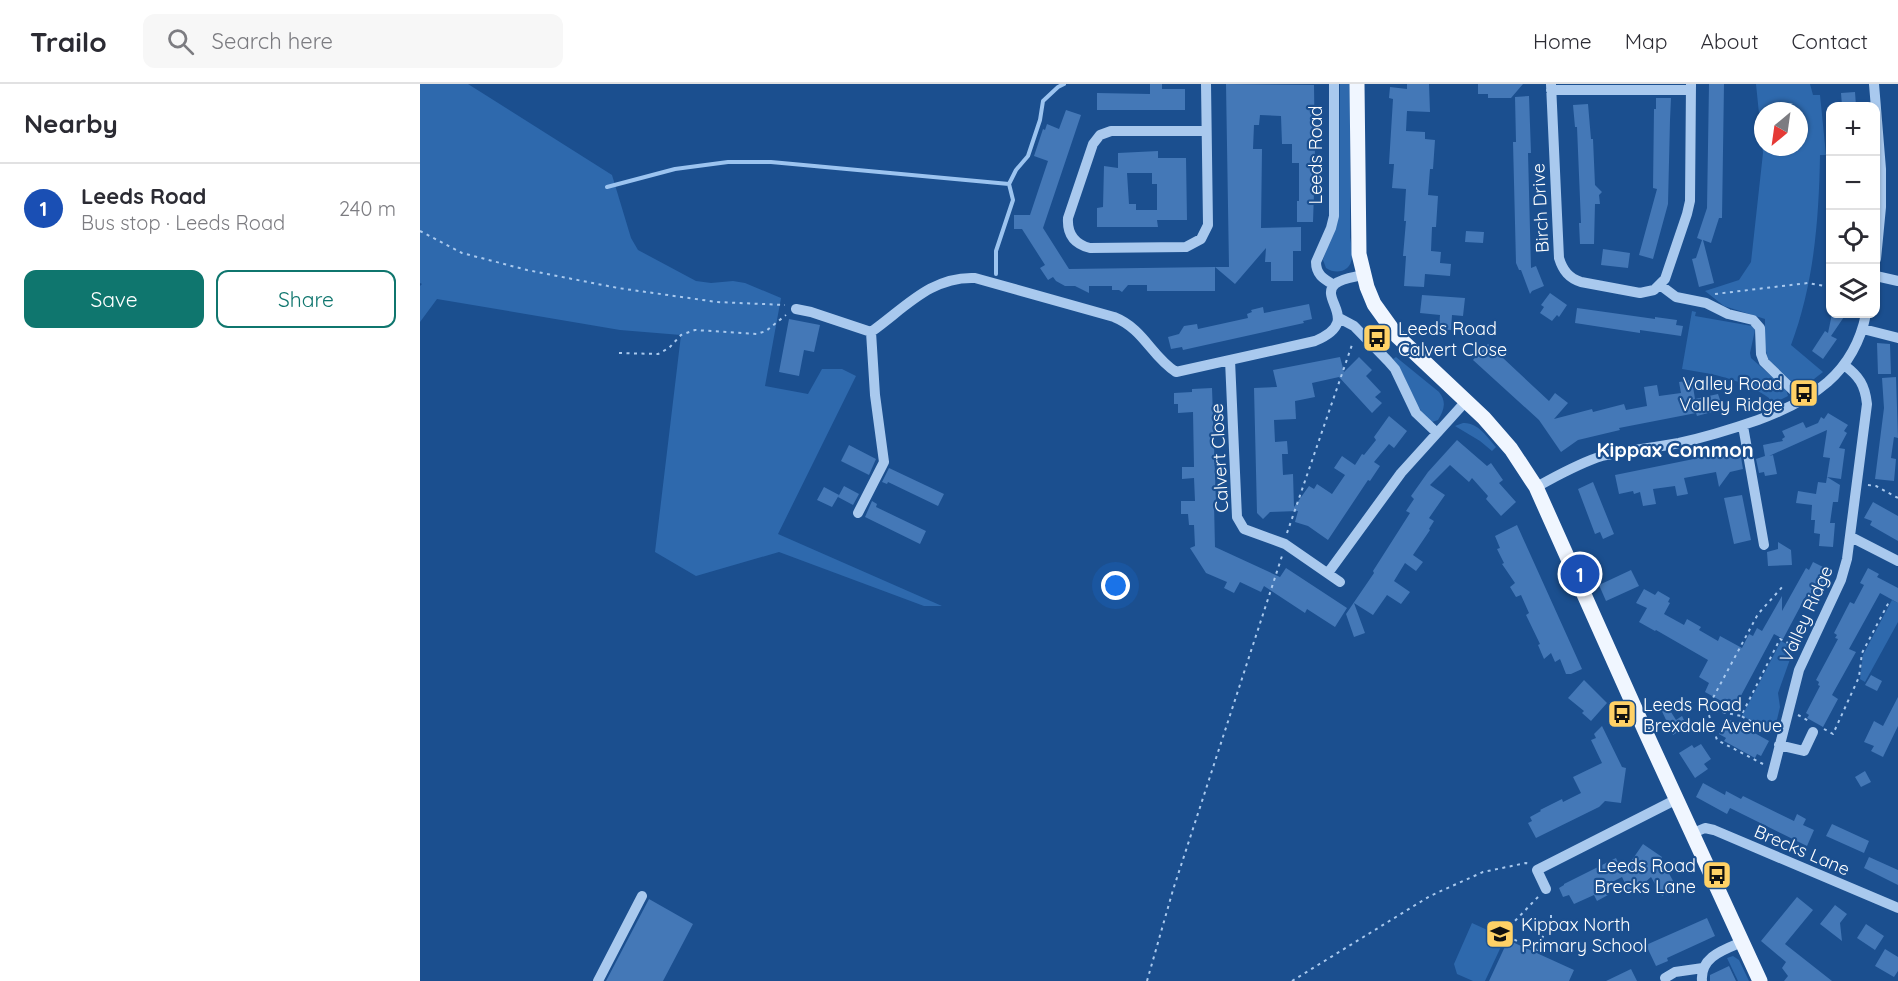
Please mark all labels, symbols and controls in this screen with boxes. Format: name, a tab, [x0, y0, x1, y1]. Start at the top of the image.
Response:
search box	[143, 14, 563, 68]
text: Trailo	[30, 24, 107, 59]
icon: search	[164, 25, 197, 58]
text: Search here	[212, 27, 333, 55]
text: Home	[1533, 28, 1592, 54]
text: Map	[1625, 28, 1668, 54]
text: About	[1701, 28, 1759, 54]
text: Contact	[1792, 28, 1868, 54]
north arrow	[1754, 102, 1808, 156]
map controls	[1826, 102, 1880, 318]
button: +	[1826, 102, 1880, 156]
street label: Leeds Road	[1304, 106, 1327, 204]
text: Nearby	[24, 107, 118, 140]
button: −	[1826, 156, 1880, 210]
street label: Birch Drive	[1526, 163, 1554, 253]
text: Leeds Road	[81, 182, 206, 210]
text: 1	[40, 196, 47, 221]
text: 240 m	[339, 196, 396, 221]
text: Bus stop · Leeds Road	[81, 210, 285, 235]
button: locate	[1826, 210, 1880, 264]
button: layers	[1826, 264, 1880, 318]
button: Save	[24, 270, 204, 328]
button: Share	[216, 270, 396, 328]
place label: Leeds Road Calvert Close	[1398, 317, 1507, 361]
bus stop icon: Leeds Road Calvert Close	[1361, 322, 1393, 354]
place label: Valley Road Valley Ridge	[1679, 372, 1783, 416]
bus stop icon: Valley Road Valley Ridge	[1788, 377, 1820, 409]
street label: Calvert Close	[1205, 403, 1233, 513]
district label: Kippax Common	[1596, 437, 1754, 462]
pin: 1	[1560, 552, 1600, 596]
street label: Valley Ridge	[1774, 562, 1838, 666]
your location	[1101, 571, 1130, 600]
place label: Leeds Road Brexdale Avenue	[1643, 693, 1782, 737]
bus stop icon: Leeds Road Brexdale Avenue	[1606, 698, 1638, 730]
street label: Brecks Lane	[1751, 820, 1853, 880]
place label: Leeds Road Brecks Lane	[1594, 854, 1696, 898]
bus stop icon: Leeds Road Brecks Lane	[1701, 859, 1733, 891]
place label: Kippax North Primary School	[1521, 913, 1647, 957]
school or university icon: Kippax North Primary School	[1484, 918, 1516, 950]

